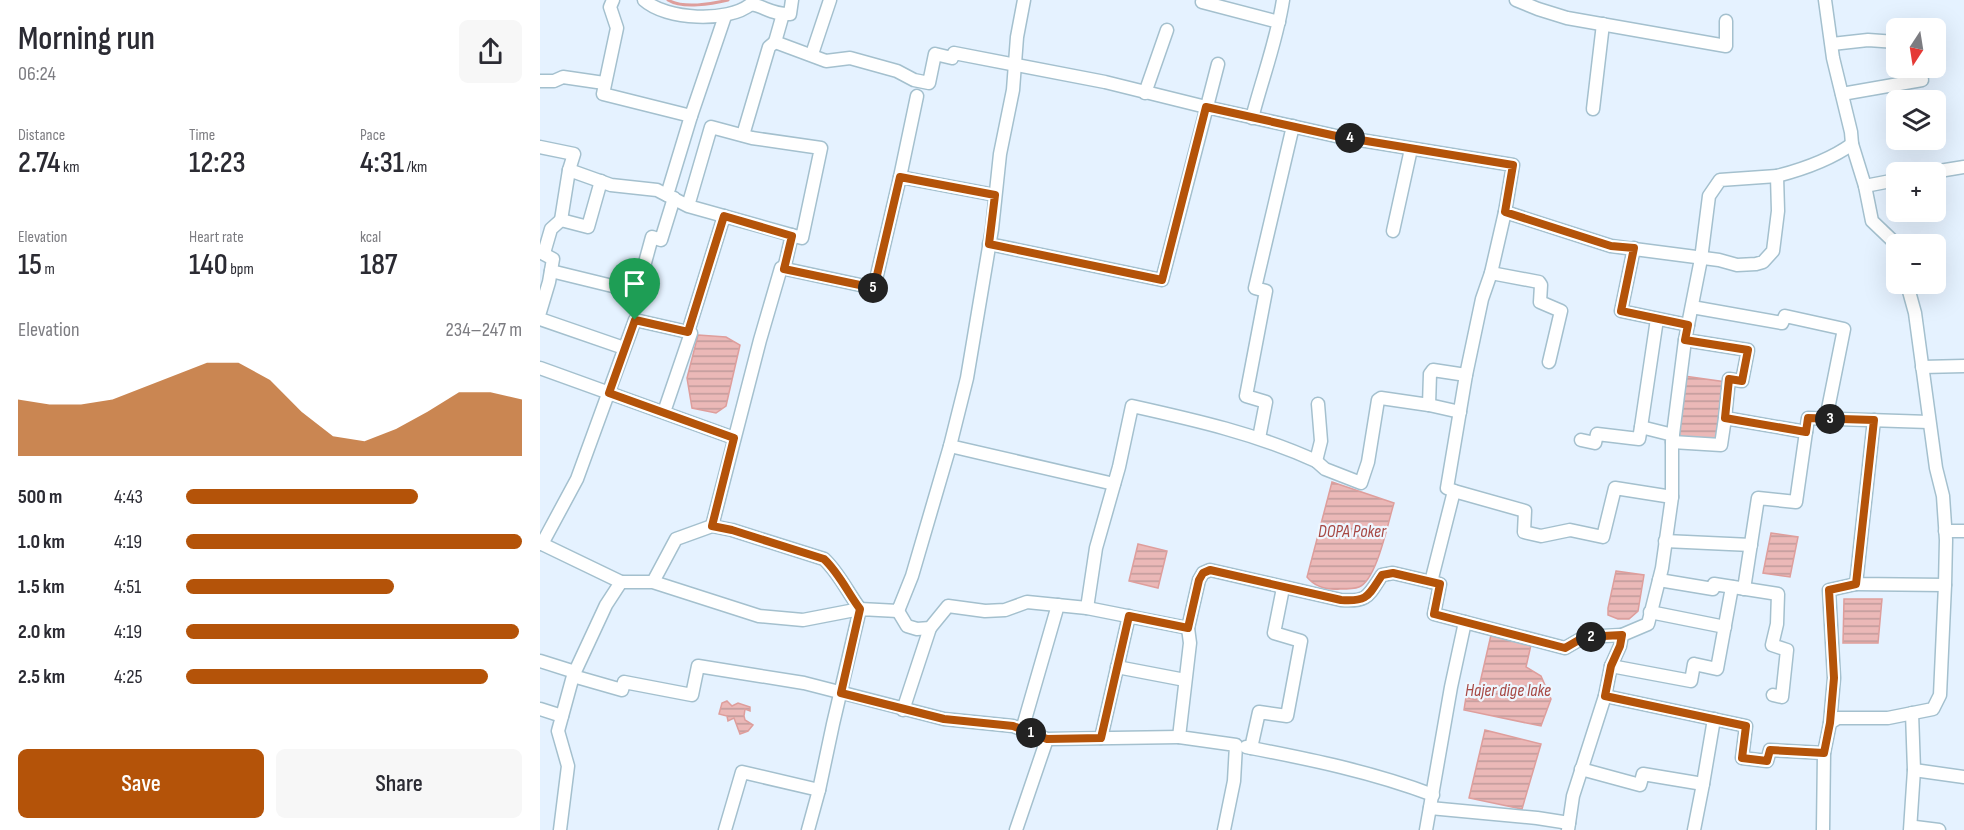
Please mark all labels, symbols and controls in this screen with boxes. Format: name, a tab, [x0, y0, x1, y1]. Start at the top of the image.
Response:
north arrow	[1886, 18, 1946, 78]
map controls	[1886, 18, 1946, 294]
text: Morning run	[18, 19, 155, 59]
button: share	[459, 20, 522, 83]
text: 06:24	[18, 62, 56, 86]
button: layers	[1886, 90, 1946, 150]
pin: 4	[1335, 123, 1365, 153]
text: Distance	[18, 126, 65, 145]
text: Time	[189, 126, 215, 145]
text: Pace	[360, 126, 385, 145]
text: 4	[1346, 128, 1354, 147]
text: 2.74	[18, 145, 60, 181]
text: 12:23	[189, 145, 246, 181]
text: 4:31	[360, 145, 404, 181]
text: km	[60, 158, 79, 177]
text: /km	[404, 158, 427, 177]
button: +	[1886, 162, 1946, 222]
text: Elevation	[18, 228, 67, 247]
text: Heart rate	[189, 228, 244, 247]
text: kcal	[360, 228, 381, 247]
button: −	[1886, 234, 1946, 294]
text: 15	[18, 247, 42, 283]
text: 140	[189, 247, 228, 283]
text: 187	[360, 247, 398, 283]
pin	[609, 258, 660, 320]
text: m	[42, 260, 55, 279]
text: bpm	[228, 260, 254, 279]
icon: arrive	[618, 267, 651, 300]
pin: 5	[858, 273, 888, 303]
text: 5	[869, 278, 877, 297]
text: Elevation	[18, 318, 80, 342]
text: 234–247 m	[445, 318, 522, 342]
pin: 3	[1815, 404, 1845, 434]
text: 3	[1826, 409, 1834, 428]
text: 500 m	[18, 485, 62, 509]
text: 4:43	[114, 485, 143, 509]
water label: DOPA Poker	[1318, 521, 1387, 542]
text: 1.0 km	[18, 530, 65, 554]
text: 4:19	[114, 530, 142, 554]
text: 1.5 km	[18, 575, 64, 599]
text: 4:51	[114, 575, 141, 599]
text: 2.0 km	[18, 620, 65, 644]
text: 4:19	[114, 620, 142, 644]
pin: 2	[1576, 622, 1606, 652]
text: 2	[1587, 627, 1595, 646]
text: 2.5 km	[18, 665, 65, 689]
text: 4:25	[114, 665, 142, 689]
water label: Hajer dige lake	[1465, 680, 1551, 701]
pin: 1	[1016, 718, 1046, 748]
text: 1	[1028, 723, 1034, 742]
button: Save	[18, 749, 264, 818]
button: Share	[276, 749, 522, 818]

